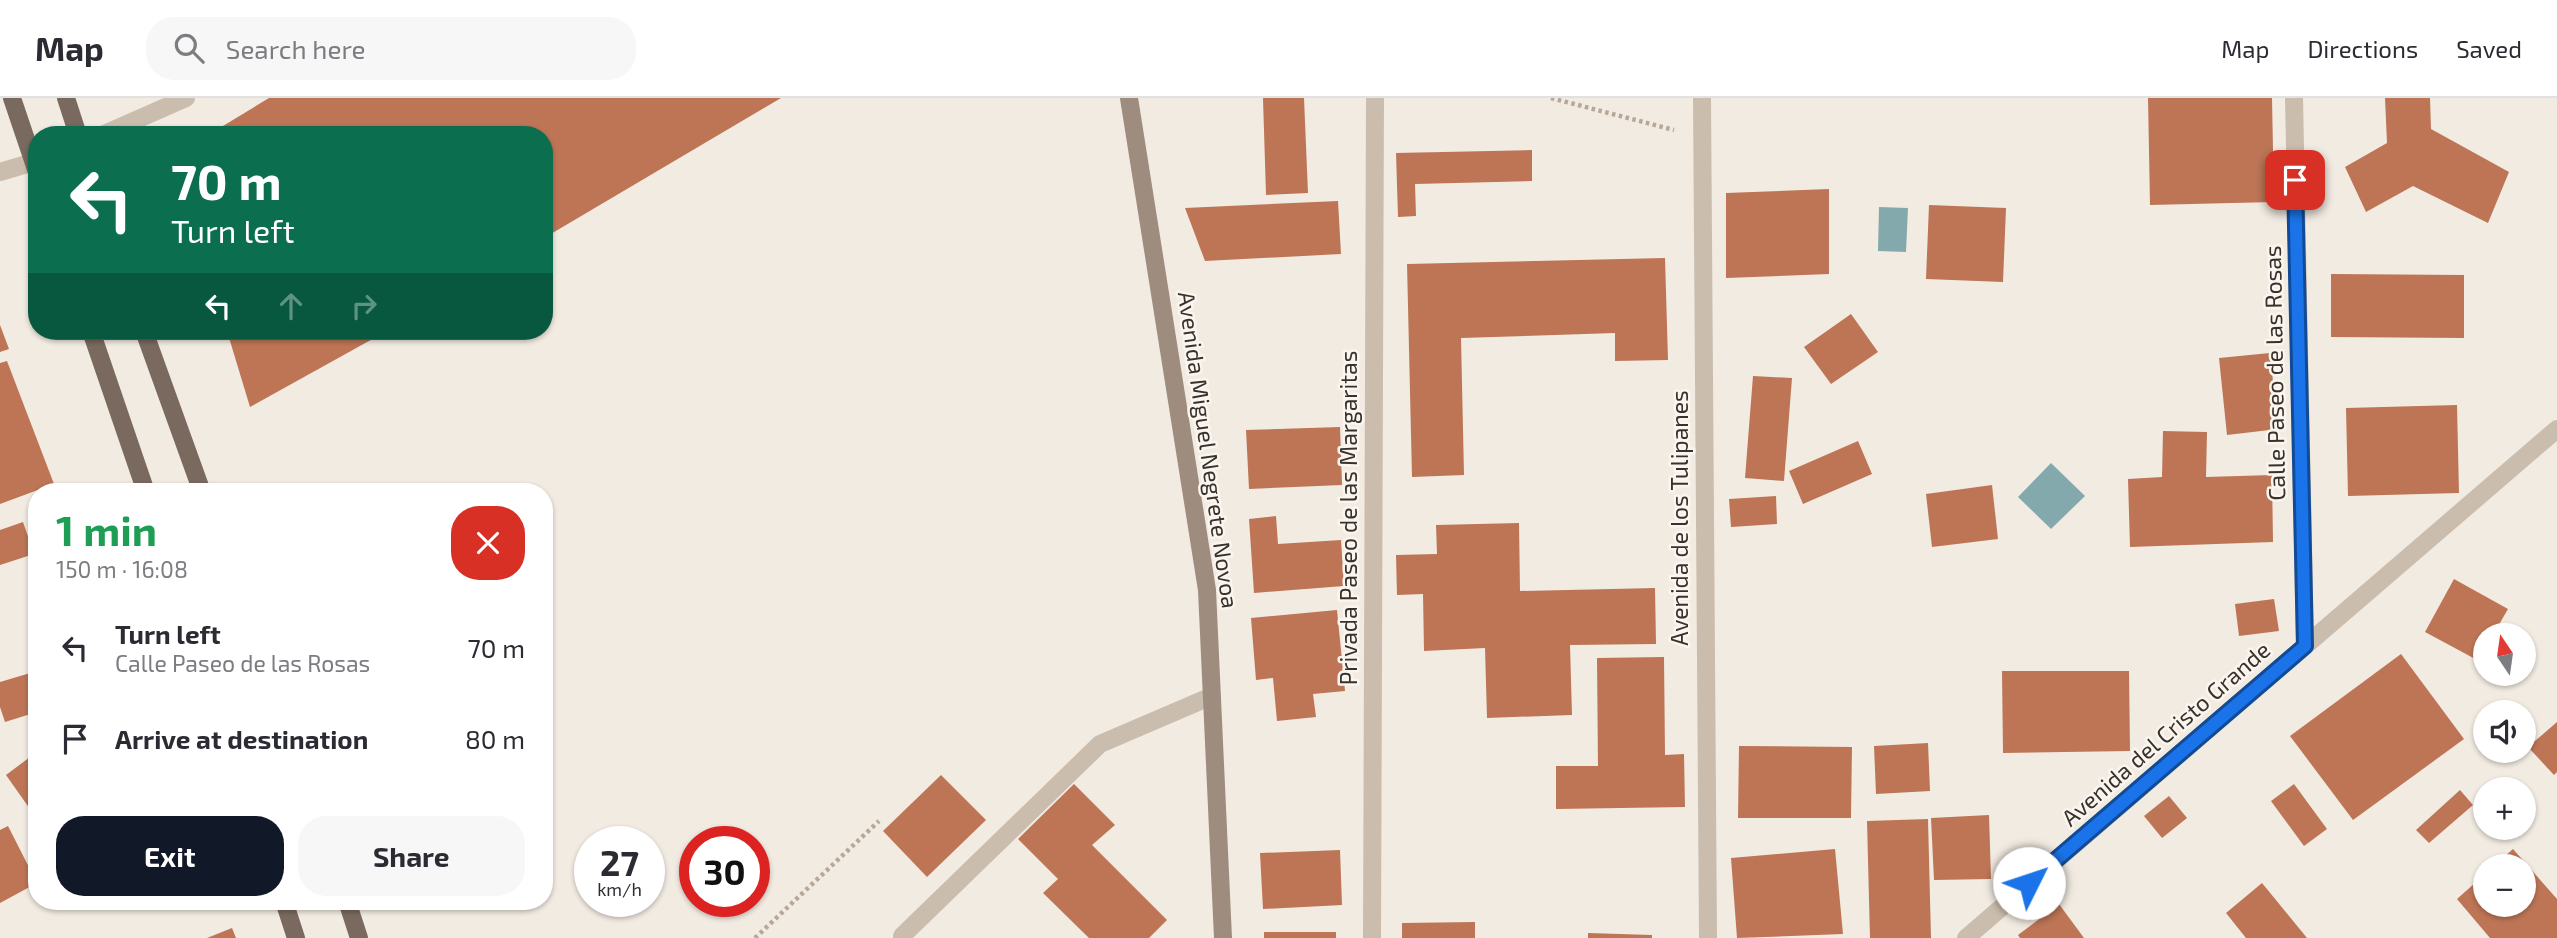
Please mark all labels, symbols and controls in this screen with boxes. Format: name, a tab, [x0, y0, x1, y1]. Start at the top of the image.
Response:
search box	[146, 17, 636, 80]
text: Map	[35, 28, 104, 68]
icon: search	[170, 29, 208, 67]
text: Search here	[226, 33, 365, 64]
text: Map	[2221, 34, 2269, 63]
text: Directions	[2307, 34, 2418, 63]
text: Saved	[2456, 34, 2522, 63]
pin	[2265, 150, 2325, 210]
text: 70 m	[171, 151, 282, 210]
icon: left	[56, 154, 147, 245]
icon: arrive	[2276, 161, 2314, 199]
text: Turn left	[171, 211, 295, 249]
street label: Calle Paseo de las Rosas	[2258, 245, 2290, 501]
icon: left	[199, 287, 237, 325]
icon: ahead	[272, 287, 310, 325]
icon: right	[345, 287, 383, 325]
street label: Avenida Miguel Negrete Novoa	[1173, 290, 1245, 610]
street label: Privada Paseo de las Margaritas	[1334, 351, 1362, 685]
street label: Avenida de los Tulipanes	[1665, 390, 1693, 646]
text: 1 min	[56, 504, 157, 554]
button: close	[451, 506, 525, 580]
text: 150 m · 16:08	[56, 555, 188, 583]
text: Turn left	[115, 618, 221, 649]
north arrow	[2473, 623, 2536, 686]
map controls	[2473, 623, 2536, 917]
icon: left	[56, 629, 94, 667]
text: 70 m	[467, 632, 525, 663]
street label: Avenida del Cristo Grande	[2055, 635, 2275, 831]
text: Calle Paseo de las Rosas	[115, 649, 370, 677]
button: sound	[2473, 700, 2536, 763]
icon: arrive	[56, 720, 94, 758]
text: Arrive at destination	[115, 723, 368, 754]
text: 80 m	[465, 723, 525, 754]
button: +	[2473, 777, 2536, 840]
button: Exit	[56, 816, 284, 896]
button: Share	[298, 816, 525, 896]
speed limit sign: 30	[679, 826, 770, 917]
text: 27	[600, 841, 639, 883]
position arrow	[1992, 846, 2066, 920]
button: −	[2473, 854, 2536, 917]
text: km/h	[597, 878, 642, 900]

